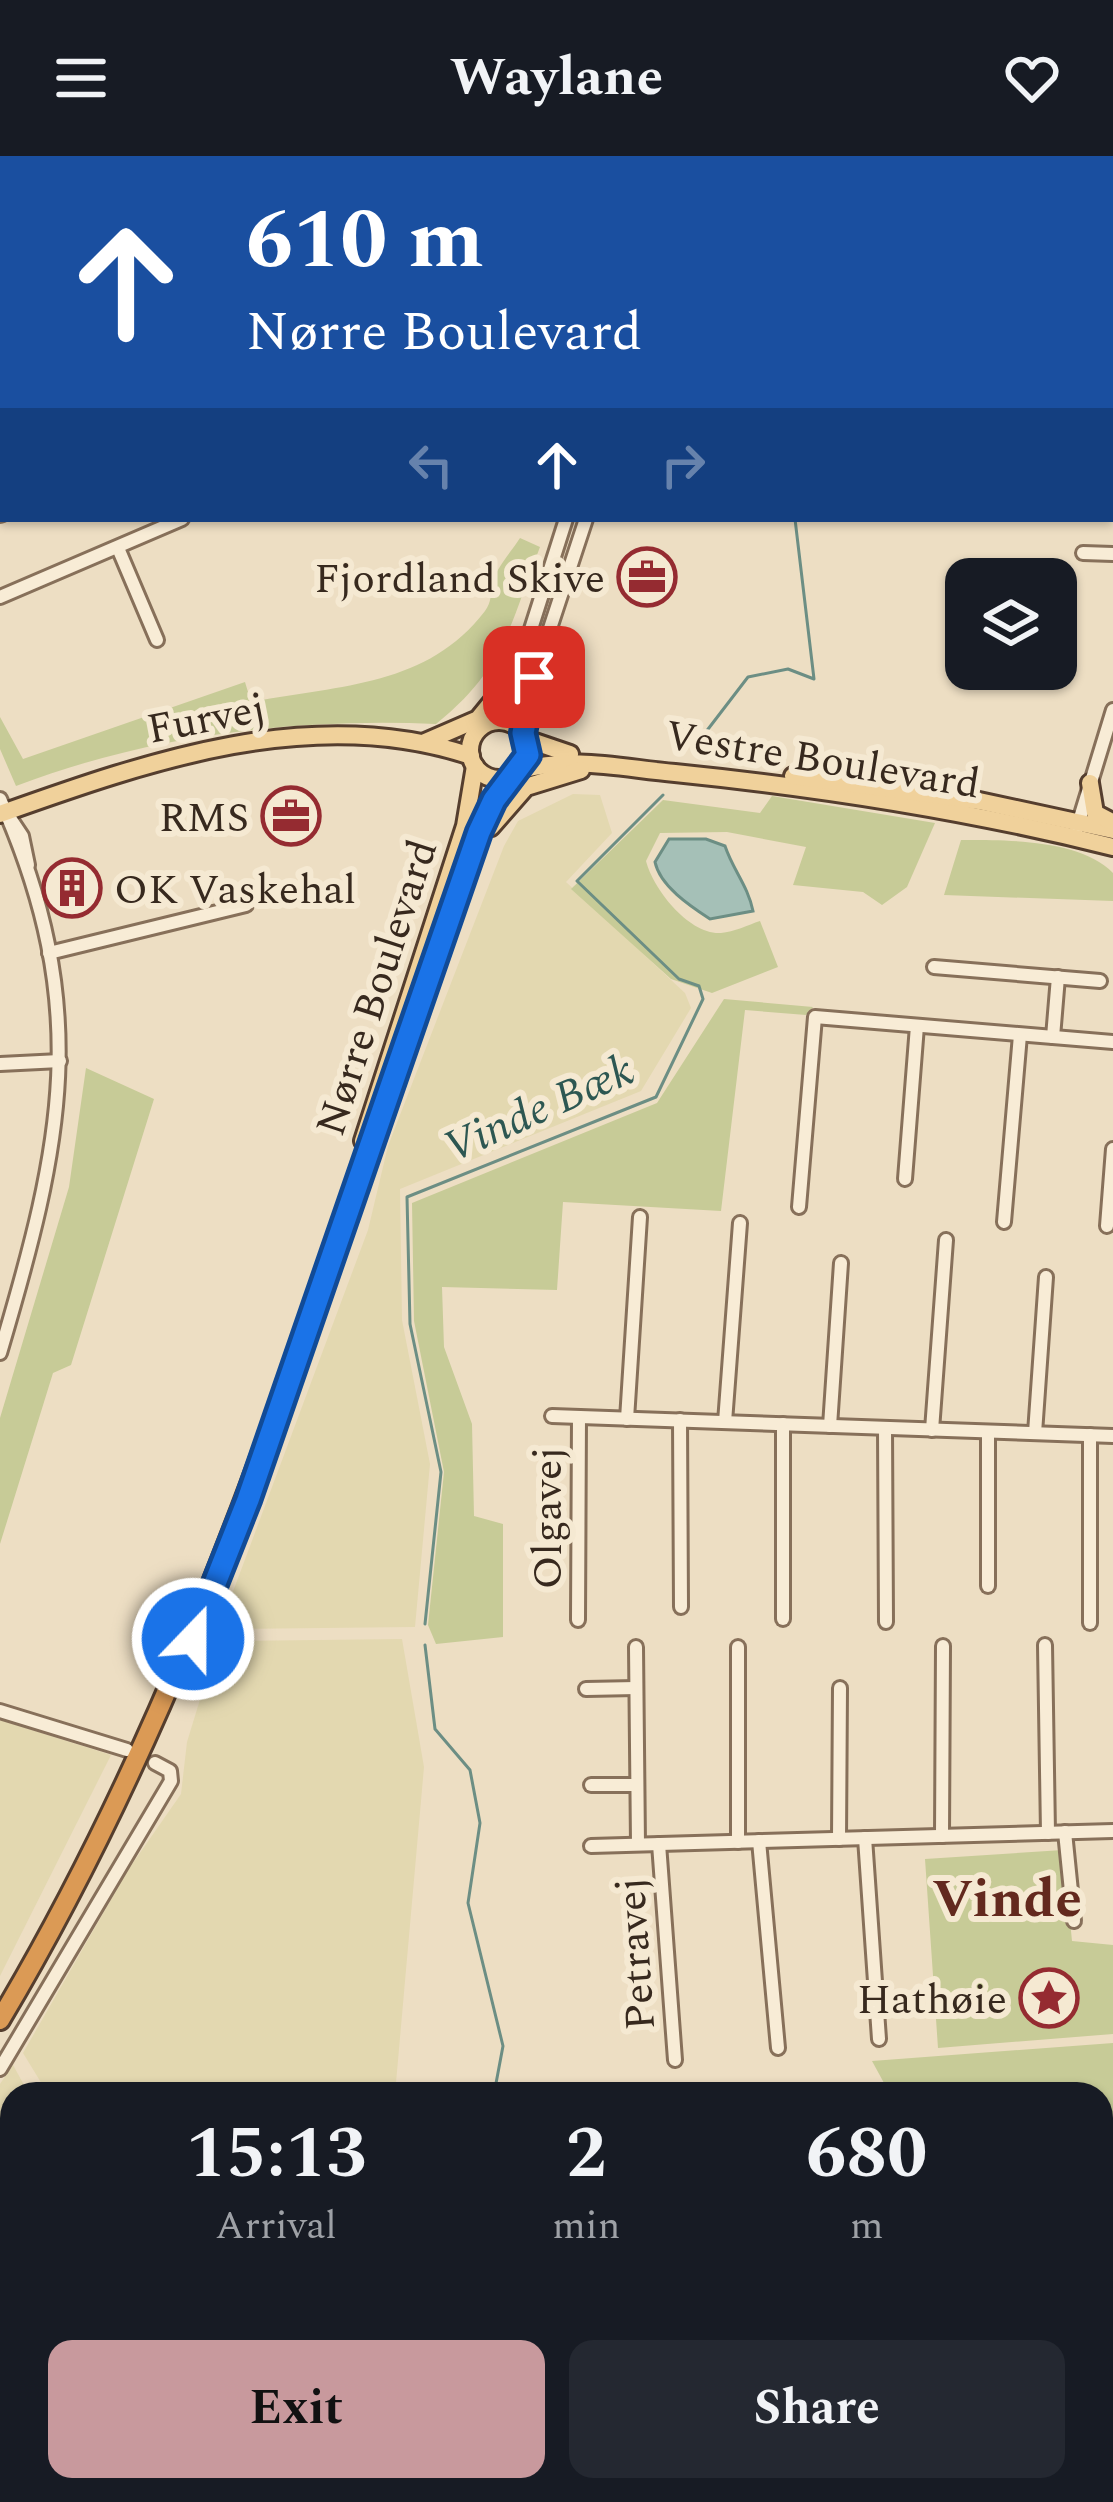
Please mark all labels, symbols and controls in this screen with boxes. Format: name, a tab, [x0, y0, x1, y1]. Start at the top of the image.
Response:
text: Waylane	[450, 37, 663, 119]
icon: menu	[48, 45, 114, 111]
icon: heart	[999, 45, 1065, 111]
text: 610 m	[246, 177, 484, 305]
icon: ahead	[48, 204, 204, 360]
text: Nørre Boulevard	[246, 292, 642, 374]
icon: left	[398, 432, 464, 498]
icon: ahead	[524, 432, 590, 498]
icon: right	[650, 432, 716, 498]
office icon: Fjordland Skive	[616, 546, 678, 608]
place label: Fjordland Skive	[314, 548, 605, 611]
map controls	[945, 558, 1077, 690]
button: layers	[945, 558, 1077, 690]
pin	[483, 626, 585, 728]
icon: arrive	[501, 644, 567, 710]
street label: Furvej	[142, 677, 271, 762]
street label: Vestre Boulevard	[661, 705, 984, 816]
office icon: RMS	[260, 785, 322, 847]
place label: RMS	[159, 787, 249, 850]
street label: Nørre Boulevard	[300, 831, 455, 1144]
building icon: OK Vaskehal	[41, 857, 103, 919]
place label: OK Vaskehal	[114, 859, 356, 922]
water label: Vinde Bæk	[433, 1037, 645, 1182]
street label: Olgavej	[517, 1447, 580, 1589]
position arrow	[130, 1576, 256, 1702]
district label: Vinde	[932, 1859, 1082, 1941]
street label: Petravej	[600, 1875, 673, 2032]
place icon: Hathøie	[1018, 1967, 1080, 2029]
place label: Hathøie	[857, 1969, 1007, 2032]
text: 15:13	[186, 2100, 367, 2209]
text: 2	[566, 2100, 607, 2209]
text: 680	[806, 2100, 927, 2209]
text: Arrival	[215, 2197, 337, 2256]
text: min	[552, 2197, 620, 2256]
text: m	[850, 2197, 883, 2256]
button: Exit	[48, 2340, 545, 2478]
button: Share	[569, 2340, 1065, 2478]

